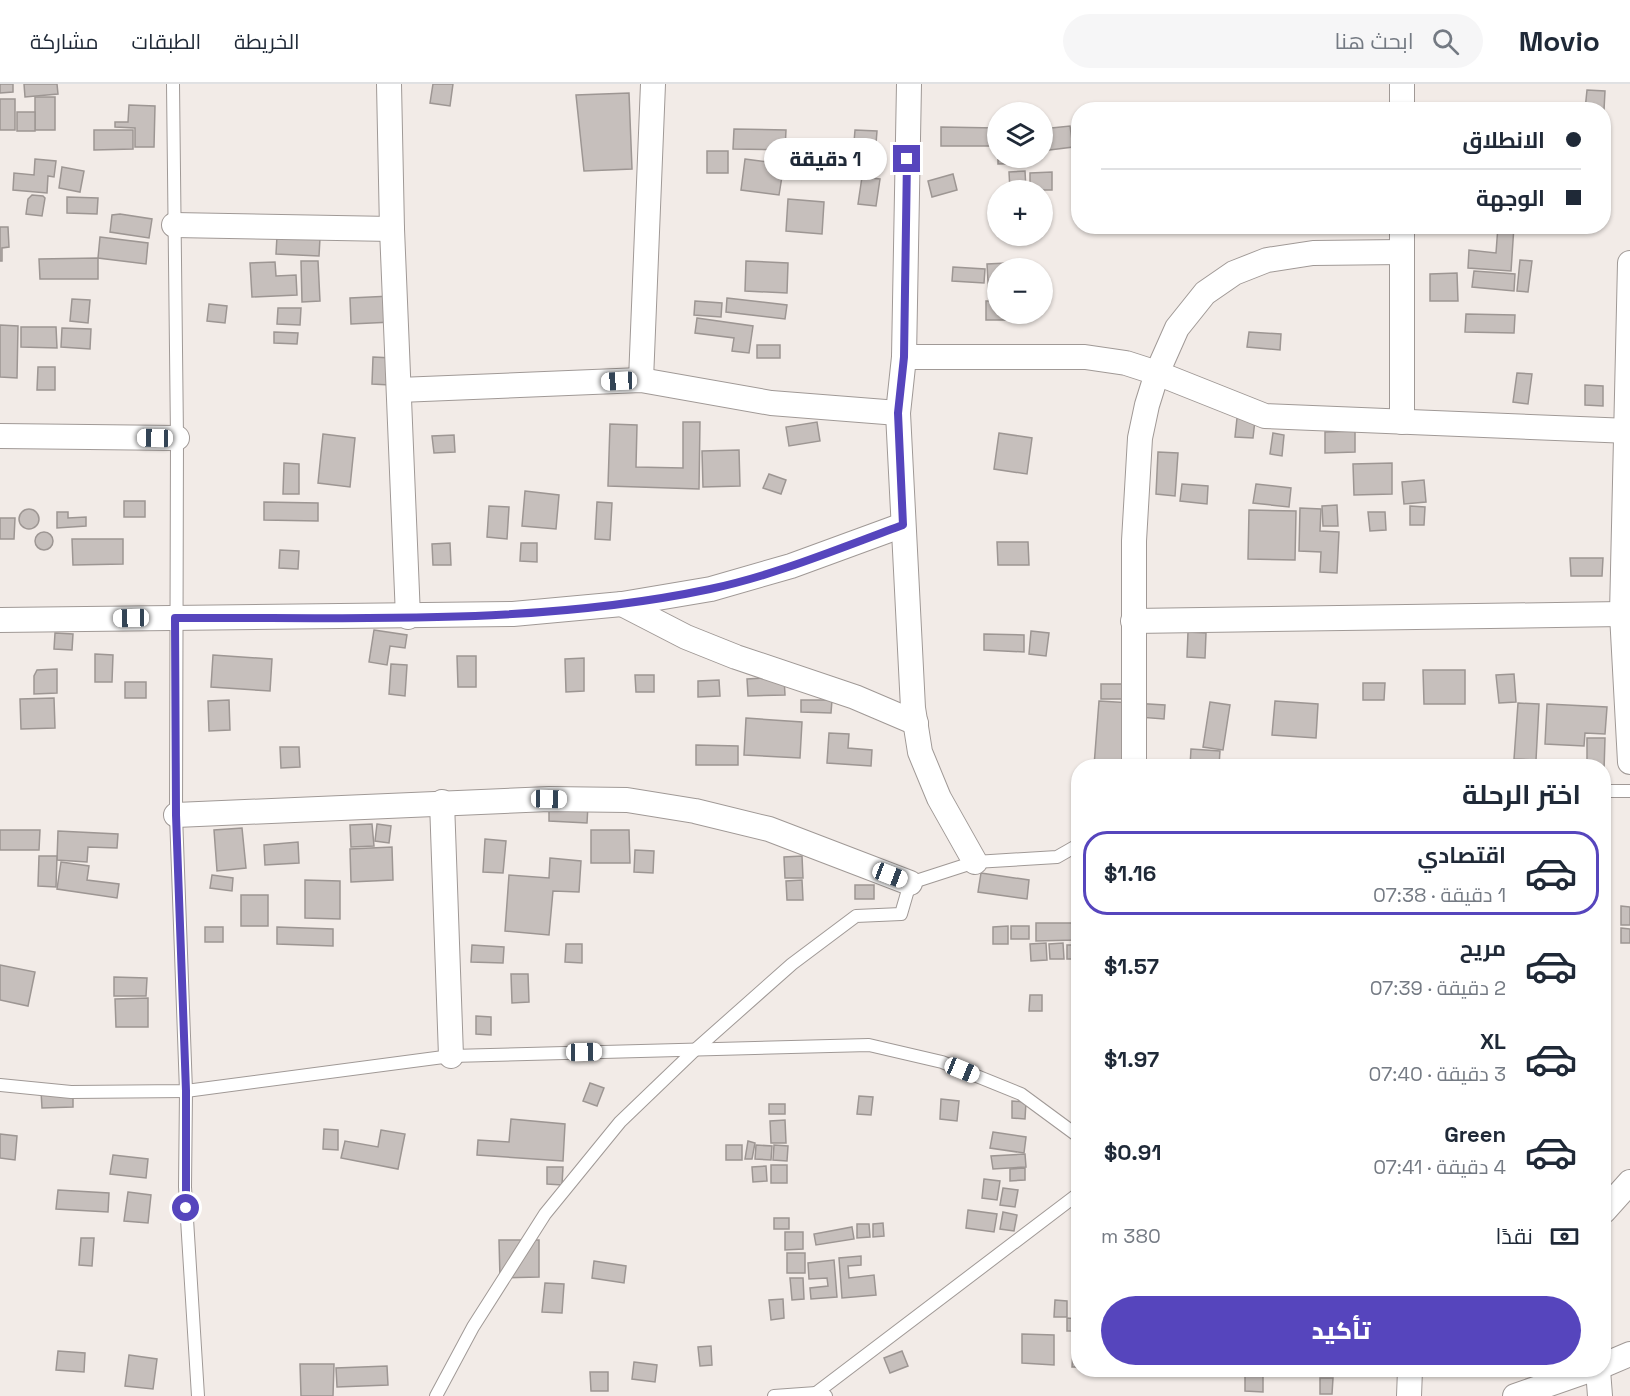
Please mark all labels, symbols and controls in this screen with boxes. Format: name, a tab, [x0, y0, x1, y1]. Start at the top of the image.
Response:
search box	[1063, 14, 1483, 68]
text: Movio	[1519, 23, 1600, 59]
icon: search	[1429, 25, 1462, 58]
text: ابحث هنا	[1334, 27, 1414, 55]
text: مشاركة	[30, 28, 99, 55]
text: الطبقات	[132, 28, 201, 55]
text: الخريطة	[234, 28, 300, 55]
map controls	[987, 102, 1053, 324]
button: layers	[987, 102, 1053, 168]
text: الانطلاق	[1462, 126, 1545, 154]
callout: 1 دقيقة	[763, 138, 886, 180]
route end	[893, 145, 920, 172]
text: 1 دقيقة	[789, 146, 862, 172]
button: +	[987, 180, 1053, 246]
text: الوجهة	[1476, 184, 1545, 212]
button: −	[987, 258, 1053, 324]
car	[601, 371, 637, 391]
car	[137, 429, 173, 447]
car	[113, 609, 149, 627]
text: اختر الرحلة	[1462, 777, 1581, 812]
car	[531, 790, 567, 808]
text: اقتصادي	[1417, 841, 1506, 869]
icon: car	[1524, 846, 1578, 900]
text: $1.16	[1104, 859, 1156, 887]
car	[870, 860, 910, 890]
text: 1 دقيقة · 07:38	[1373, 882, 1506, 908]
text: مريح	[1460, 934, 1506, 962]
icon: car	[1524, 939, 1578, 993]
text: $1.57	[1104, 952, 1159, 980]
text: 2 دقيقة · 07:39	[1370, 975, 1506, 1001]
text: XL	[1480, 1027, 1506, 1055]
icon: car	[1524, 1032, 1578, 1086]
car	[566, 1043, 602, 1061]
text: $1.97	[1104, 1045, 1159, 1073]
car	[942, 1055, 982, 1085]
text: 3 دقيقة · 07:40	[1369, 1061, 1506, 1087]
text: Green	[1444, 1120, 1506, 1148]
icon: car	[1524, 1125, 1578, 1179]
text: $0.91	[1104, 1138, 1161, 1166]
text: 4 دقيقة · 07:41	[1373, 1154, 1506, 1180]
route start	[172, 1194, 199, 1221]
icon: cash	[1548, 1220, 1581, 1253]
text: نقدًا	[1495, 1222, 1533, 1250]
text: 380 m	[1101, 1223, 1161, 1249]
button: تأكيد	[1101, 1296, 1581, 1365]

